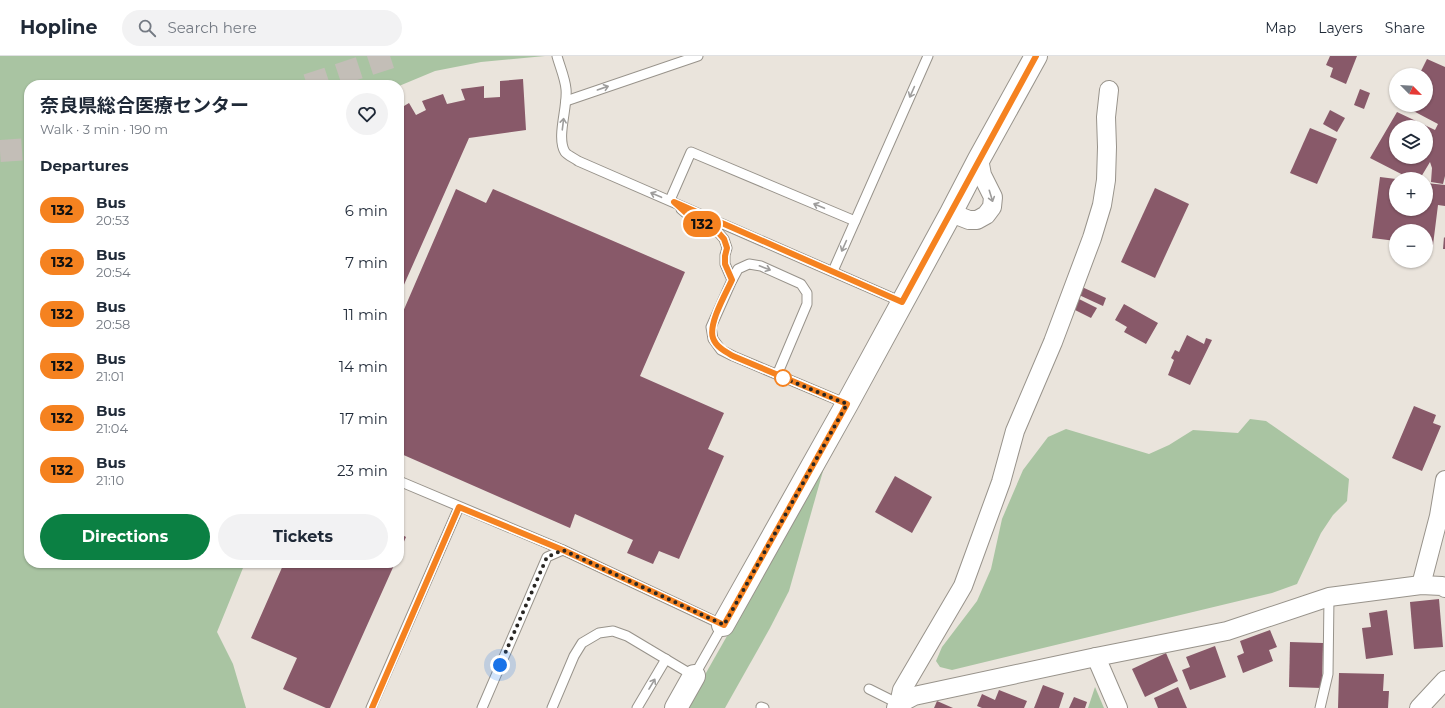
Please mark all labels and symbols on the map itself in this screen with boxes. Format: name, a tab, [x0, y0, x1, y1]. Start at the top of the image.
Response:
north arrow	[1389, 68, 1433, 112]
one-way arrow	[597, 84, 609, 92]
one-way arrow	[908, 85, 915, 97]
one-way arrow	[559, 118, 567, 131]
one-way arrow	[988, 189, 995, 202]
one-way arrow	[651, 190, 663, 198]
one-way arrow	[814, 202, 826, 209]
line badge: 132	[679, 211, 725, 237]
one-way arrow	[840, 240, 848, 252]
one-way arrow	[759, 264, 771, 272]
unlabelled marker	[774, 369, 792, 387]
your location	[490, 655, 510, 675]
one-way arrow	[648, 678, 656, 690]

